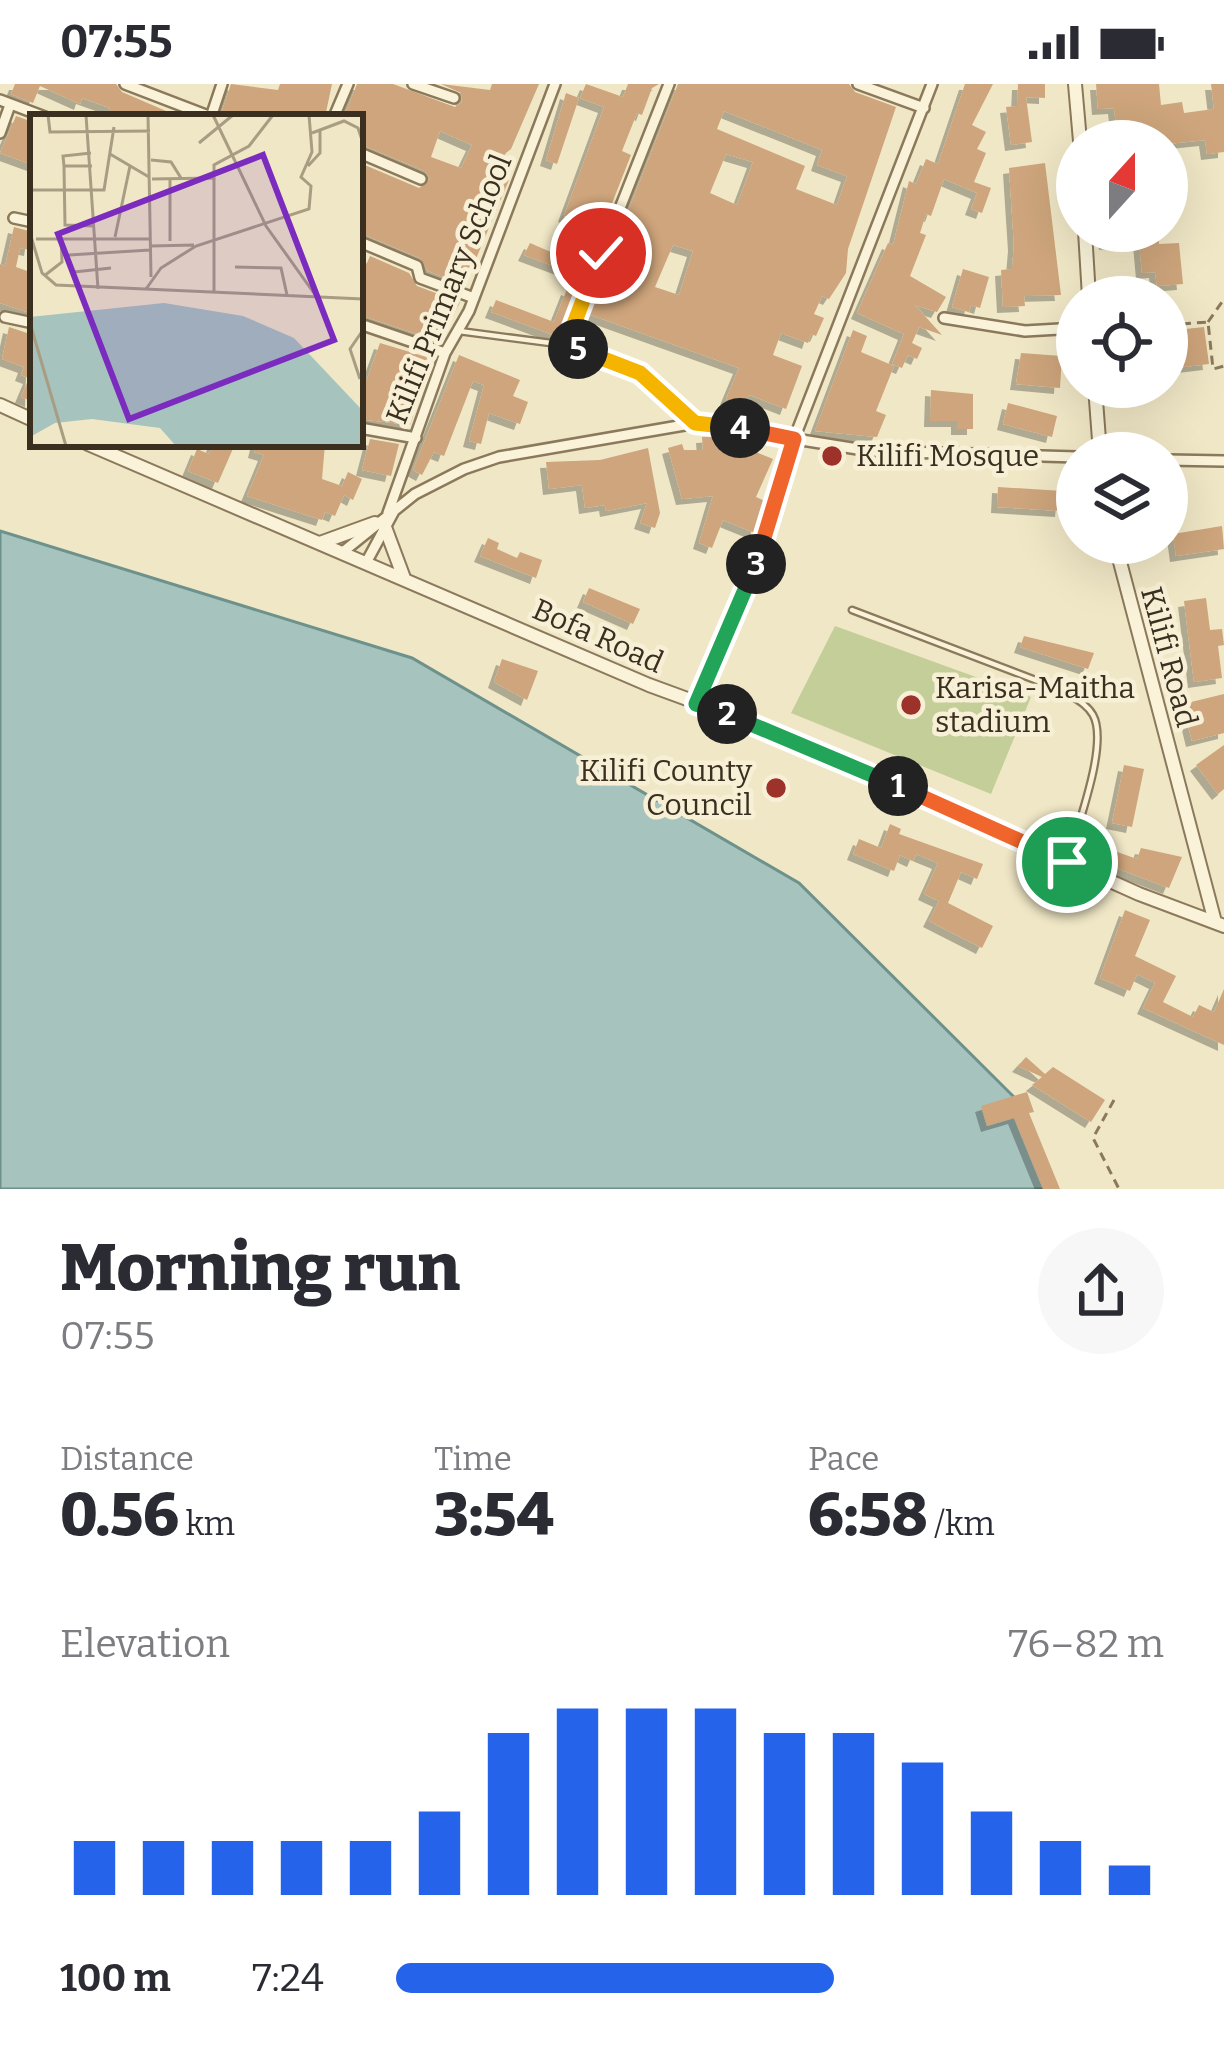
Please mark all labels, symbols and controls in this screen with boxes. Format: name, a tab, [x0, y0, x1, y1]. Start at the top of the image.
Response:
text: 07:55	[60, 15, 173, 69]
inset map	[30, 114, 363, 447]
north arrow	[1056, 120, 1188, 252]
map controls	[1056, 120, 1188, 564]
street label: Kilifi Primary School	[379, 149, 519, 429]
pin	[550, 202, 652, 304]
icon: check	[568, 220, 634, 286]
button: locate	[1056, 276, 1188, 408]
pin: 5	[548, 319, 608, 379]
text: 5	[569, 329, 587, 369]
pin: 4	[710, 398, 770, 458]
text: 4	[730, 408, 750, 448]
button: layers	[1056, 432, 1188, 564]
place label: Kilifi Mosque	[856, 438, 1039, 474]
marker: Kilifi Mosque	[819, 443, 845, 469]
pin: 3	[726, 534, 786, 594]
text: 3	[746, 544, 766, 584]
street label: Kilifi Road	[1133, 583, 1205, 731]
street label: Bofa Road	[527, 591, 669, 681]
place label: Karisa-Maitha stadium	[935, 670, 1135, 740]
pin: 2	[697, 684, 757, 744]
marker: Karisa-Maitha stadium	[898, 692, 924, 718]
text: 2	[718, 694, 736, 734]
place label: Kilifi County Council	[579, 753, 752, 823]
pin: 1	[868, 756, 928, 816]
text: 1	[891, 766, 905, 806]
marker: Kilifi County Council	[763, 775, 789, 801]
pin	[1016, 811, 1118, 913]
icon: arrive	[1034, 829, 1100, 895]
text: Morning run	[60, 1228, 460, 1307]
button: share	[1038, 1228, 1164, 1354]
text: 07:55	[60, 1313, 154, 1359]
text: Distance	[60, 1439, 194, 1479]
text: Time	[434, 1439, 512, 1479]
text: Pace	[808, 1439, 879, 1479]
text: 0.56	[60, 1479, 179, 1551]
text: 3:54	[434, 1479, 554, 1551]
text: 6:58	[808, 1479, 928, 1551]
text: km	[179, 1504, 235, 1544]
text: /km	[928, 1504, 995, 1544]
text: Elevation	[60, 1621, 230, 1667]
text: 76–82 m	[1008, 1621, 1164, 1667]
text: 100 m	[60, 1955, 171, 2001]
text: 7:24	[252, 1955, 324, 2001]

